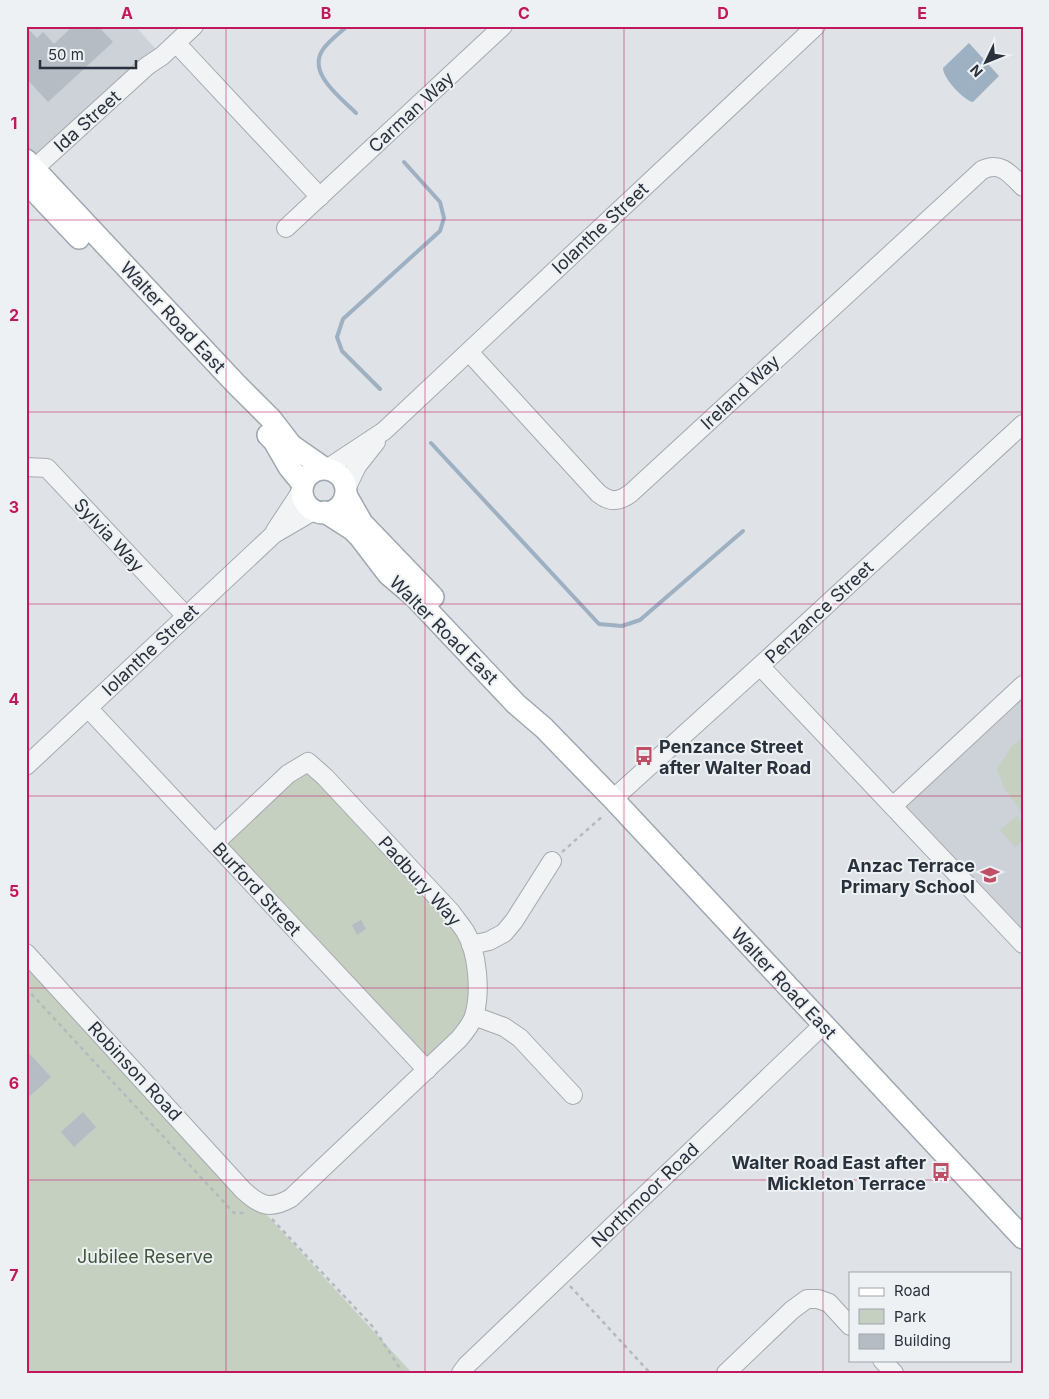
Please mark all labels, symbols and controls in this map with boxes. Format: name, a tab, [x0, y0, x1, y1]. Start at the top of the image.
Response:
text: A	[121, 3, 133, 23]
text: B	[321, 3, 331, 23]
text: C	[518, 3, 530, 23]
text: D	[717, 3, 729, 23]
text: E	[917, 3, 927, 23]
scale bar	[40, 38, 136, 70]
north arrow	[962, 38, 1012, 88]
text: 50 m	[48, 45, 84, 64]
text: N	[966, 62, 986, 81]
street label: Carman Way	[364, 67, 458, 157]
street label: Ida Street	[50, 86, 125, 156]
text: 1	[11, 113, 17, 133]
street label: Iolanthe Street	[548, 178, 652, 278]
street label: Walter Road East	[116, 257, 230, 377]
text: 2	[9, 305, 19, 325]
street label: Ireland Way	[696, 350, 784, 434]
street label: Sylvia Way	[70, 494, 148, 576]
text: 3	[9, 497, 19, 517]
street label: Penzance Street	[761, 557, 877, 667]
street label: Walter Road East	[386, 572, 503, 689]
street label: Iolanthe Street	[98, 600, 202, 700]
text: 4	[9, 689, 20, 709]
place label: Penzance Street after Walter Road	[659, 736, 811, 778]
bus stop icon: Penzance Street after Walter Road	[633, 745, 655, 767]
street label: Padbury Way	[374, 832, 466, 930]
street label: Burford Street	[208, 838, 306, 940]
place label: Anzac Terrace Primary School	[841, 855, 975, 897]
school or university icon: Anzac Terrace Primary School	[979, 864, 1001, 886]
text: 5	[9, 881, 19, 901]
street label: Walter Road East	[727, 923, 841, 1043]
street label: Robinson Road	[84, 1017, 186, 1125]
text: 6	[9, 1073, 19, 1093]
street label: Northmoor Road	[587, 1139, 703, 1251]
place label: Walter Road East after Mickleton Terrace	[731, 1152, 926, 1194]
bus stop icon: Walter Road East after Mickleton Terrace	[930, 1161, 952, 1183]
park label: Jubilee Reserve	[77, 1246, 213, 1267]
text: 7	[9, 1265, 19, 1285]
legend	[849, 1272, 1012, 1362]
text: Road	[894, 1281, 930, 1300]
text: Park	[894, 1307, 927, 1326]
text: Building	[894, 1331, 951, 1350]

